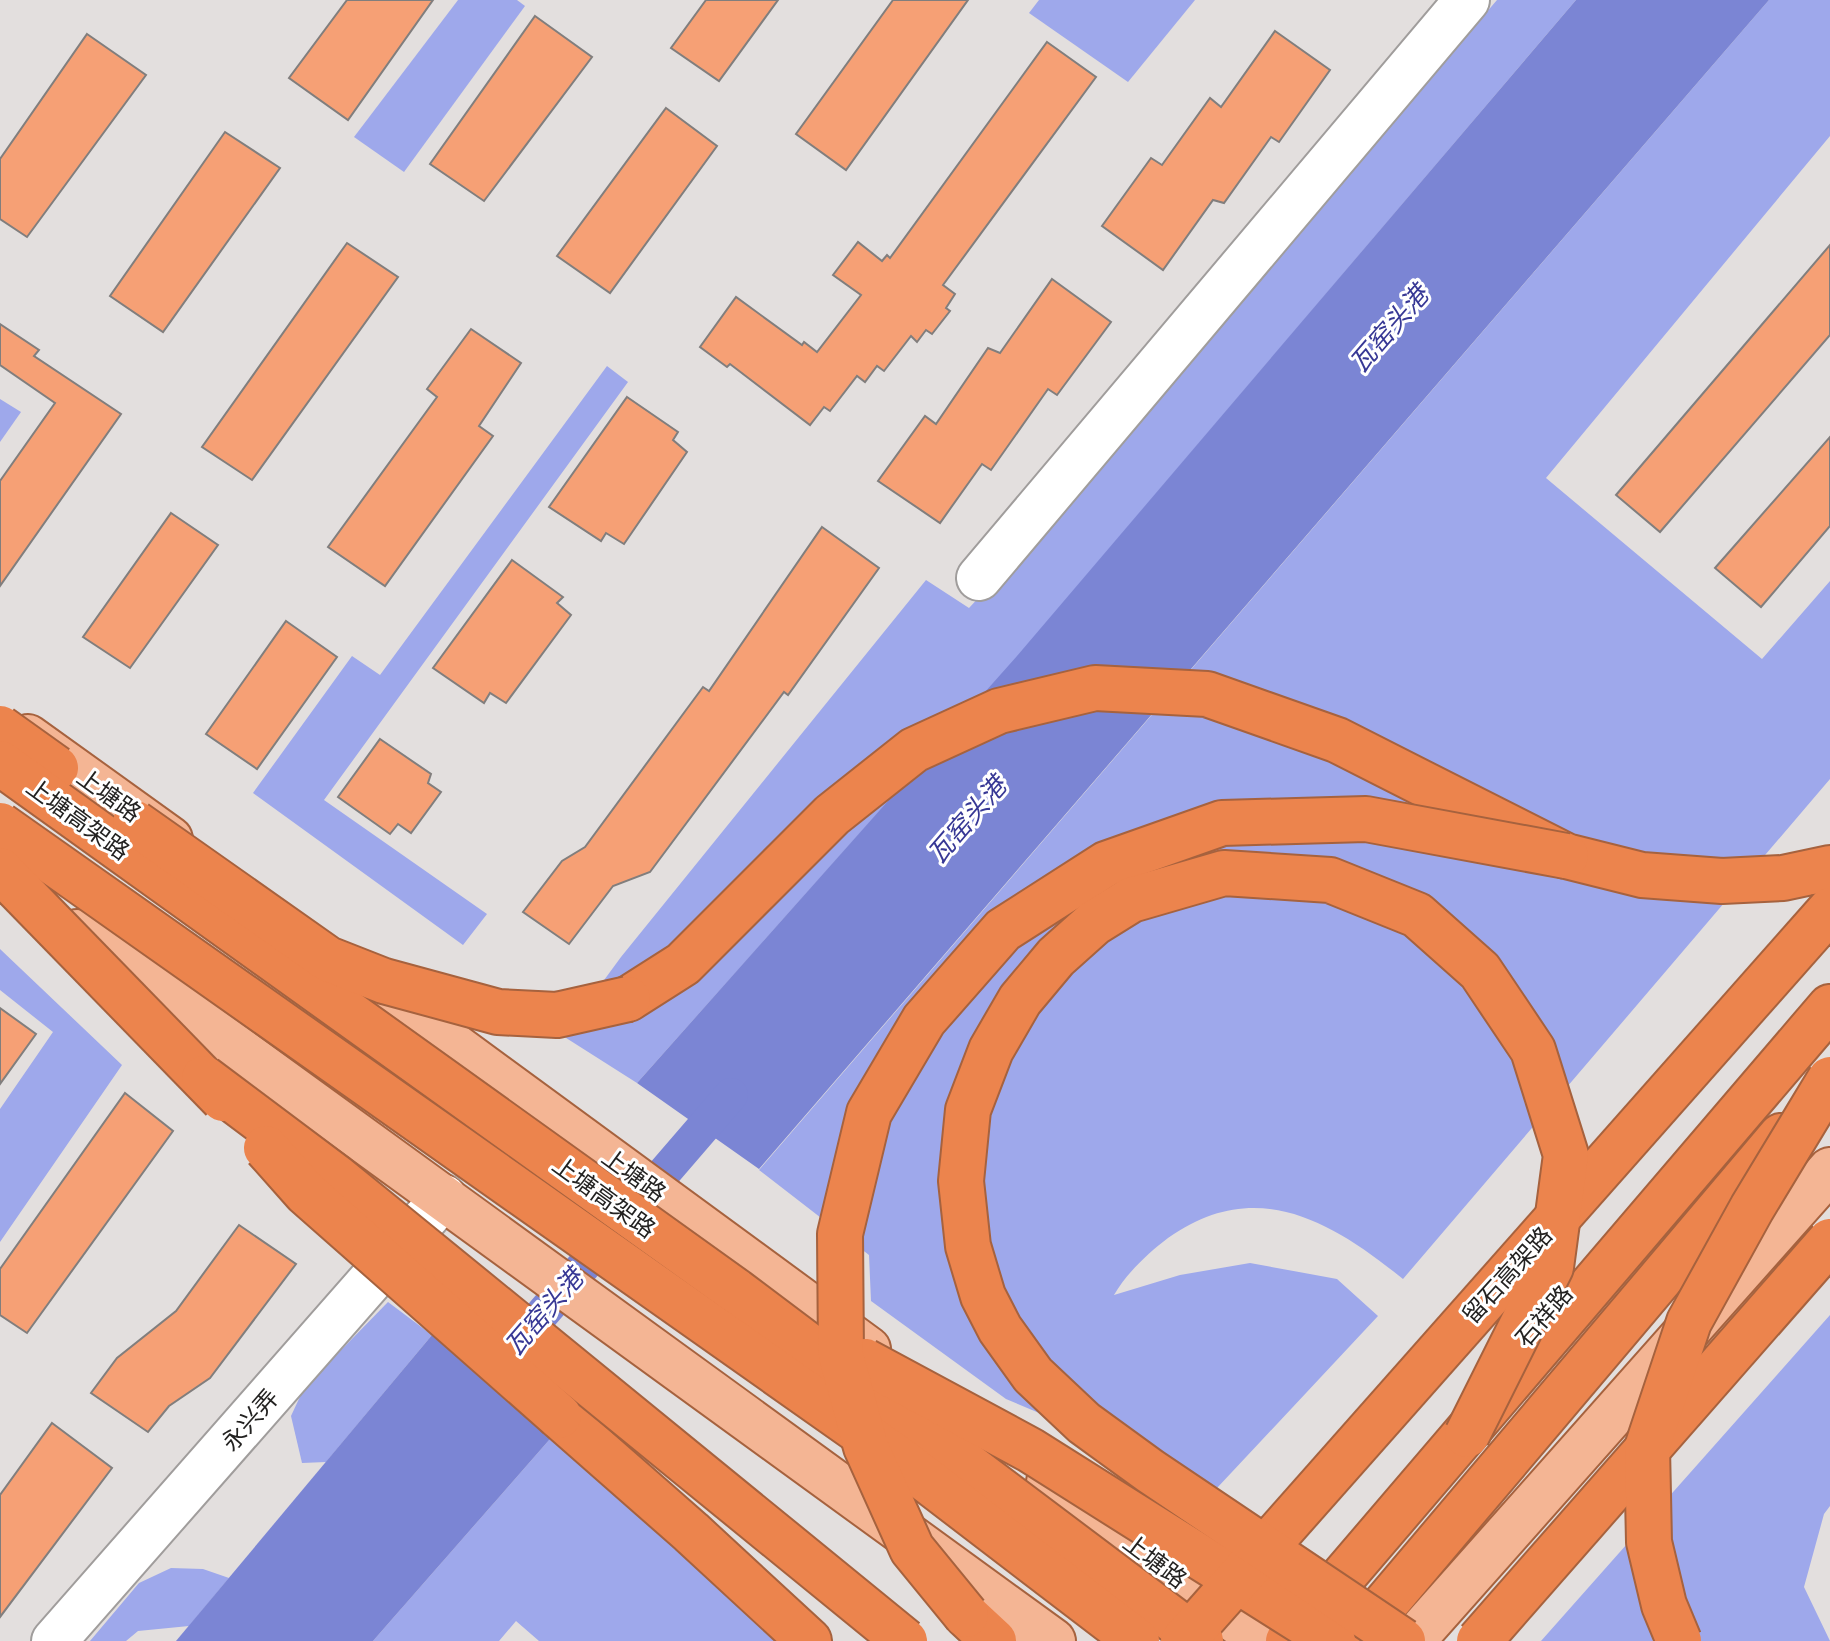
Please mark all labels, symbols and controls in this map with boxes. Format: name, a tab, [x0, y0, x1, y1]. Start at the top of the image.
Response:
water label: 瓦窑头港	[1343, 276, 1438, 379]
street label: 上塘路	[71, 762, 147, 828]
water label: 瓦窑头港	[921, 767, 1016, 870]
street label: 上塘高架路	[21, 772, 135, 866]
street label: 上塘路	[596, 1142, 672, 1208]
street label: 上塘高架路	[547, 1150, 661, 1244]
street label: 留石高架路	[1456, 1221, 1558, 1329]
water label: 瓦窑头港	[498, 1259, 593, 1362]
street label: 石祥路	[1509, 1279, 1579, 1353]
street label: 永兴弄	[215, 1383, 285, 1457]
street label: 上塘路	[1118, 1528, 1192, 1594]

